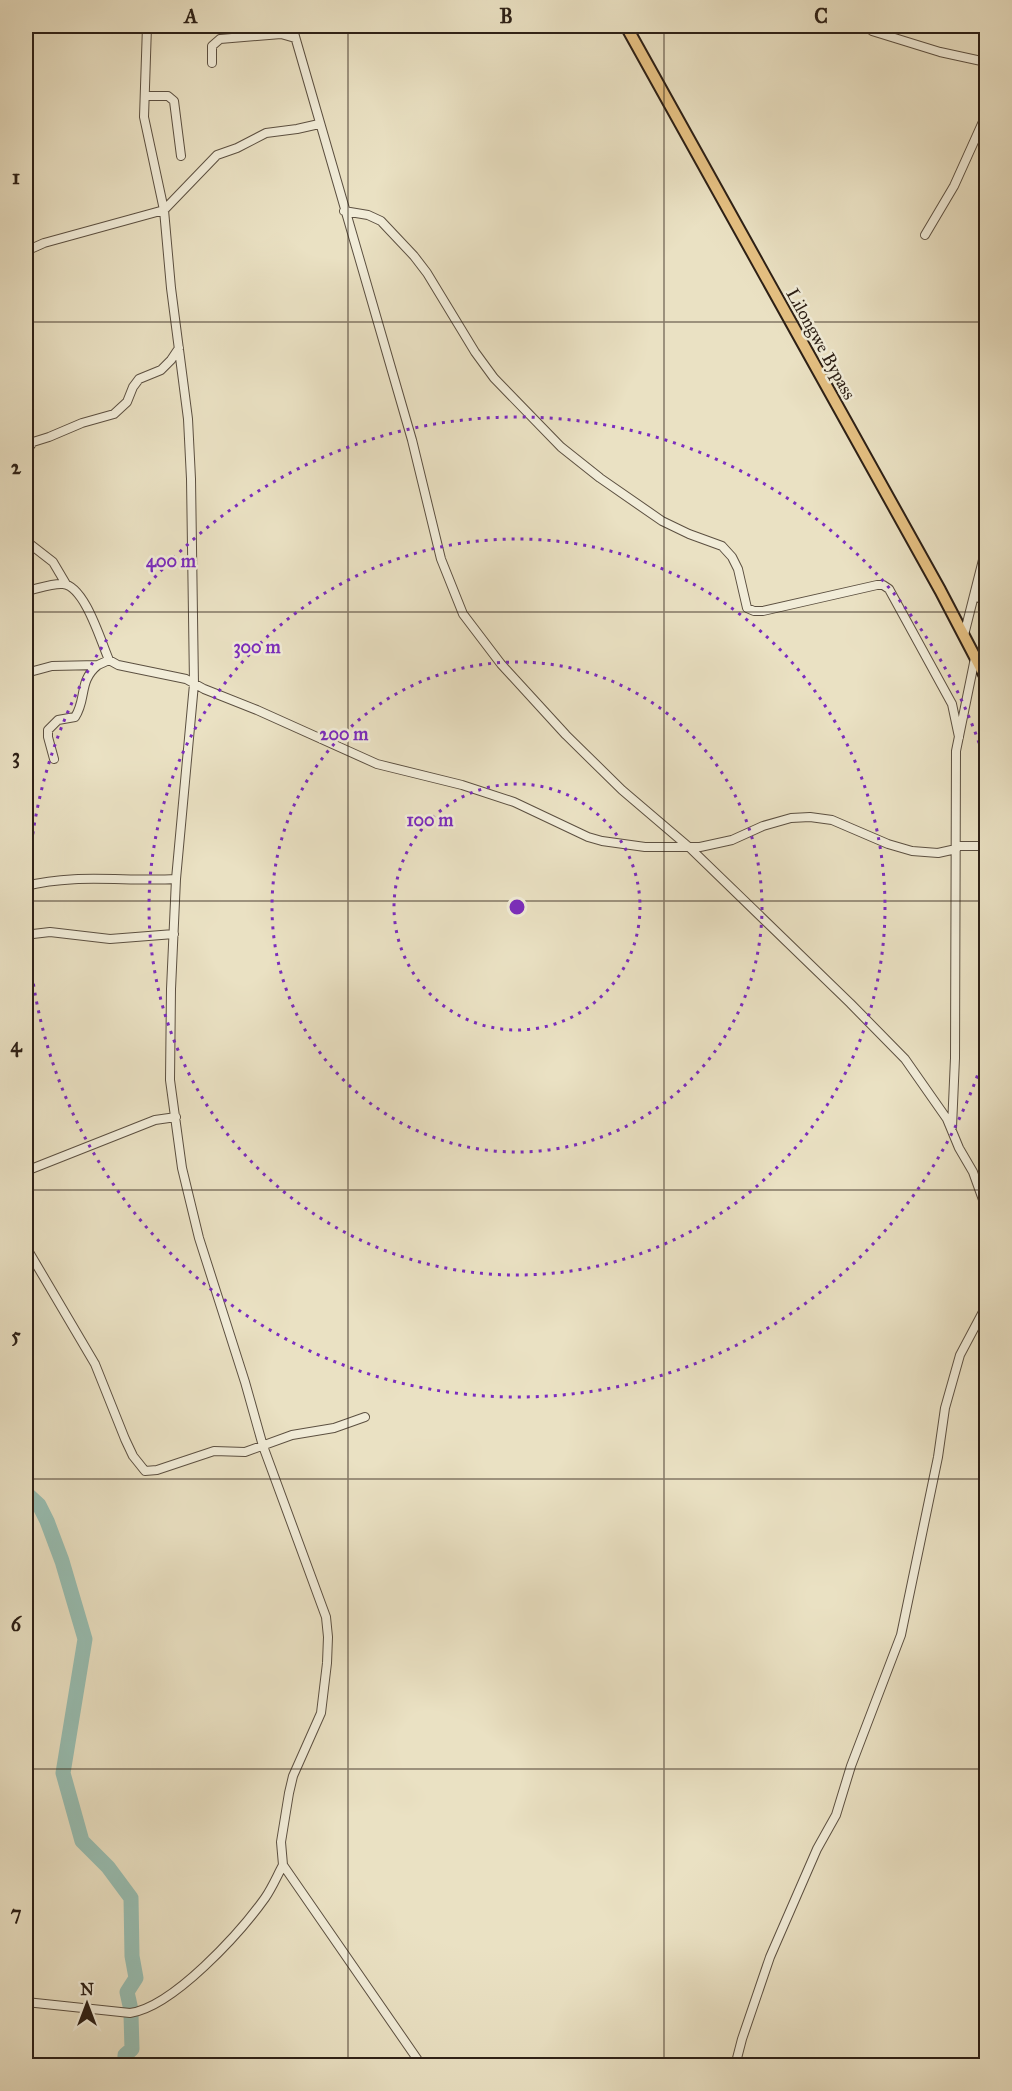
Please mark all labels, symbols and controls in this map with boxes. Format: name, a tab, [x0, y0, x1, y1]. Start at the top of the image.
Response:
text: A	[182, 4, 198, 28]
text: B	[499, 4, 513, 28]
text: C	[814, 4, 828, 28]
text: 1	[12, 165, 20, 189]
street label: Lilongwe Bypass	[781, 285, 861, 404]
text: 2	[11, 455, 22, 479]
text: 400 m	[146, 550, 197, 573]
text: 300 m	[233, 636, 281, 659]
text: 200 m	[320, 723, 369, 745]
text: 3	[12, 744, 20, 769]
text: 100 m	[407, 809, 454, 831]
centre of rings	[507, 897, 527, 917]
text: 4	[10, 1033, 22, 1058]
text: 5	[11, 1323, 21, 1347]
text: 6	[11, 1612, 23, 1636]
text: 7	[11, 1901, 22, 1925]
north arrow	[57, 1974, 117, 2034]
text: N	[80, 1980, 94, 1999]

